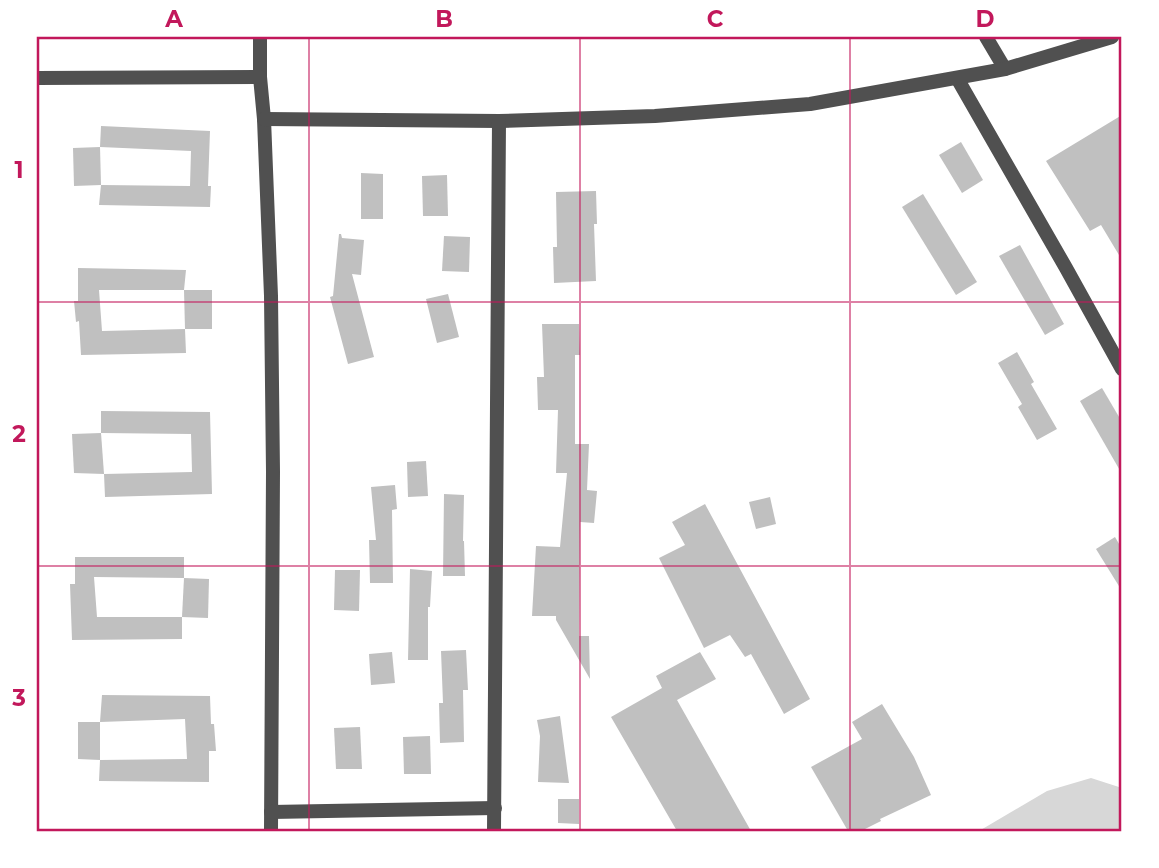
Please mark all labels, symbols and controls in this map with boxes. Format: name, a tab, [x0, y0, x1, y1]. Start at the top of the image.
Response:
text: A	[164, 5, 183, 33]
text: B	[435, 5, 453, 33]
text: C	[707, 5, 724, 33]
text: D	[976, 5, 995, 33]
text: 1	[14, 156, 24, 184]
text: 2	[12, 420, 26, 448]
text: 3	[11, 684, 26, 712]

